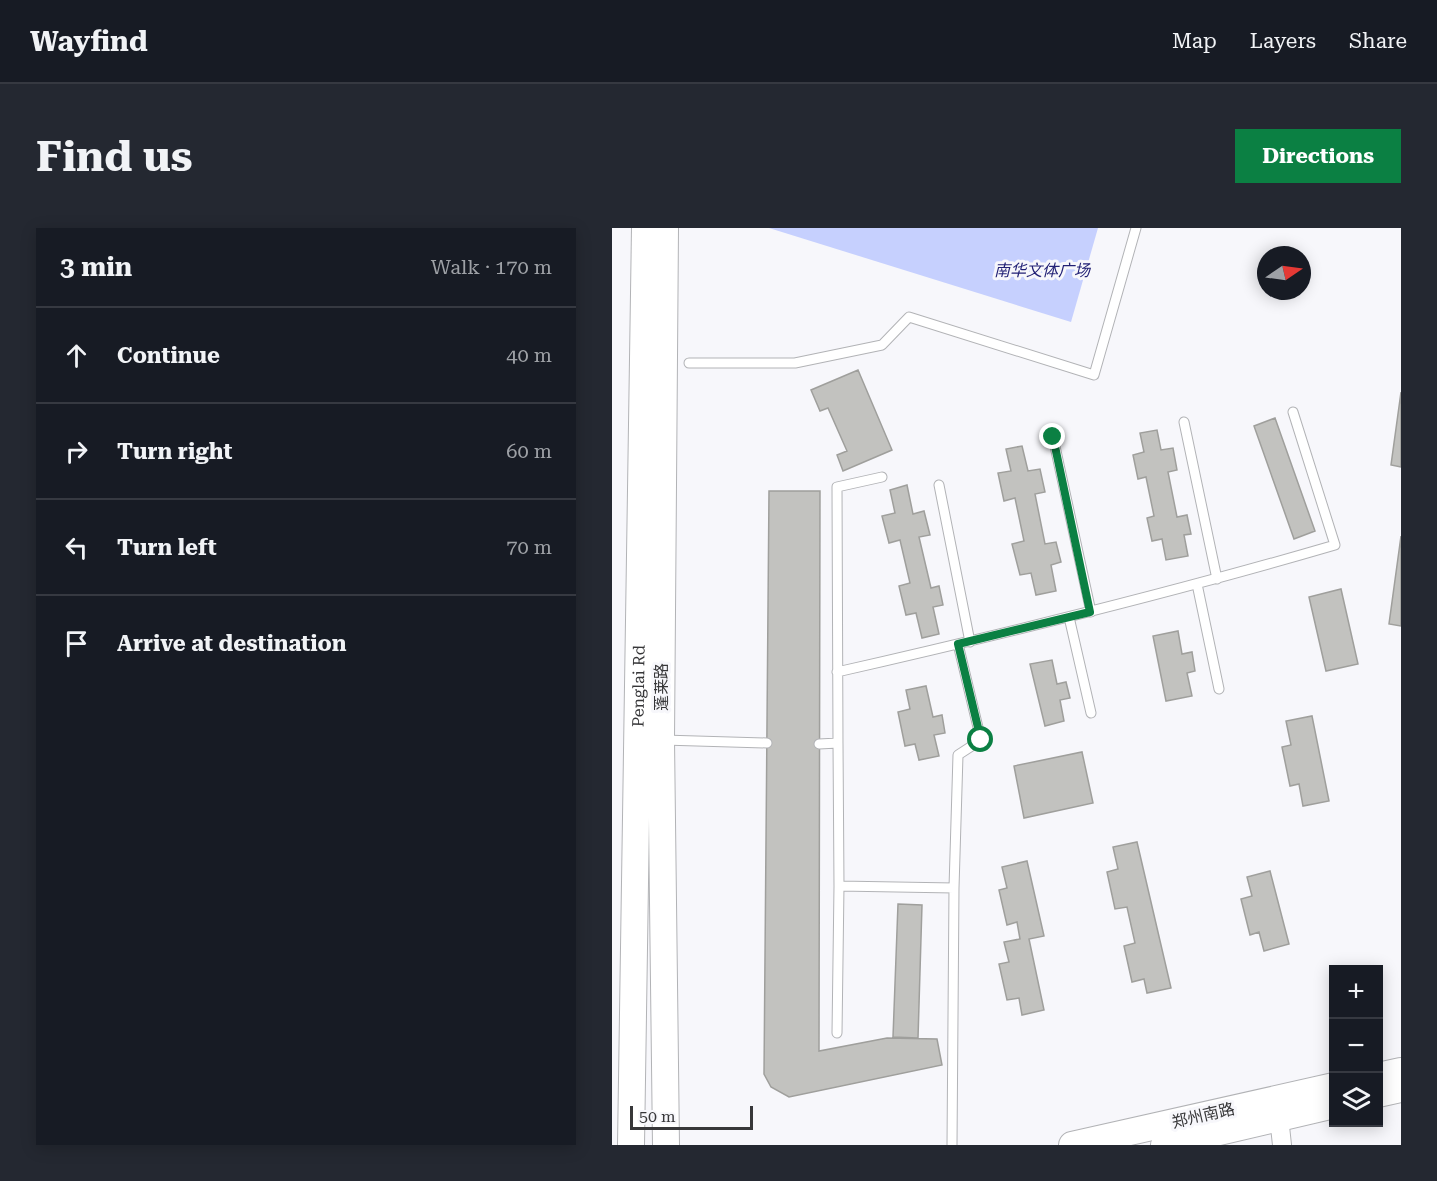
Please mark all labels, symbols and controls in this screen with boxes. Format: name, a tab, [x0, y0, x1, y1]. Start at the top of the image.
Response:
text: Wayfind	[30, 25, 148, 58]
text: Map	[1172, 29, 1217, 53]
text: Layers	[1250, 29, 1316, 53]
text: Share	[1349, 29, 1407, 53]
button: Directions	[1235, 129, 1401, 183]
text: Find us	[36, 132, 193, 181]
north arrow	[1257, 246, 1311, 300]
text: 3 min	[60, 252, 132, 282]
text: Walk · 170 m	[431, 255, 552, 279]
park label: 南华文体广场	[994, 261, 1092, 280]
icon: ahead	[60, 339, 93, 372]
text: Continue	[117, 343, 220, 368]
text: 40 m	[506, 343, 552, 367]
route end	[1039, 423, 1065, 449]
icon: right	[60, 435, 93, 468]
text: Turn right	[117, 439, 232, 464]
text: 60 m	[506, 439, 552, 463]
icon: left	[60, 531, 93, 564]
text: Turn left	[117, 535, 217, 560]
text: 70 m	[506, 535, 552, 559]
icon: arrive	[60, 627, 93, 660]
text: Arrive at destination	[117, 631, 346, 656]
street label: Penglai Rd	[628, 645, 649, 727]
street label: 蓬莱路	[652, 663, 671, 711]
route start	[967, 726, 993, 752]
map controls	[1329, 965, 1383, 1127]
button: +	[1329, 965, 1383, 1019]
button: −	[1329, 1019, 1383, 1073]
button: layers	[1329, 1073, 1383, 1127]
street label: 郑州南路	[1170, 1099, 1236, 1132]
scale bar	[630, 1103, 753, 1130]
text: 50 m	[639, 1107, 676, 1126]

